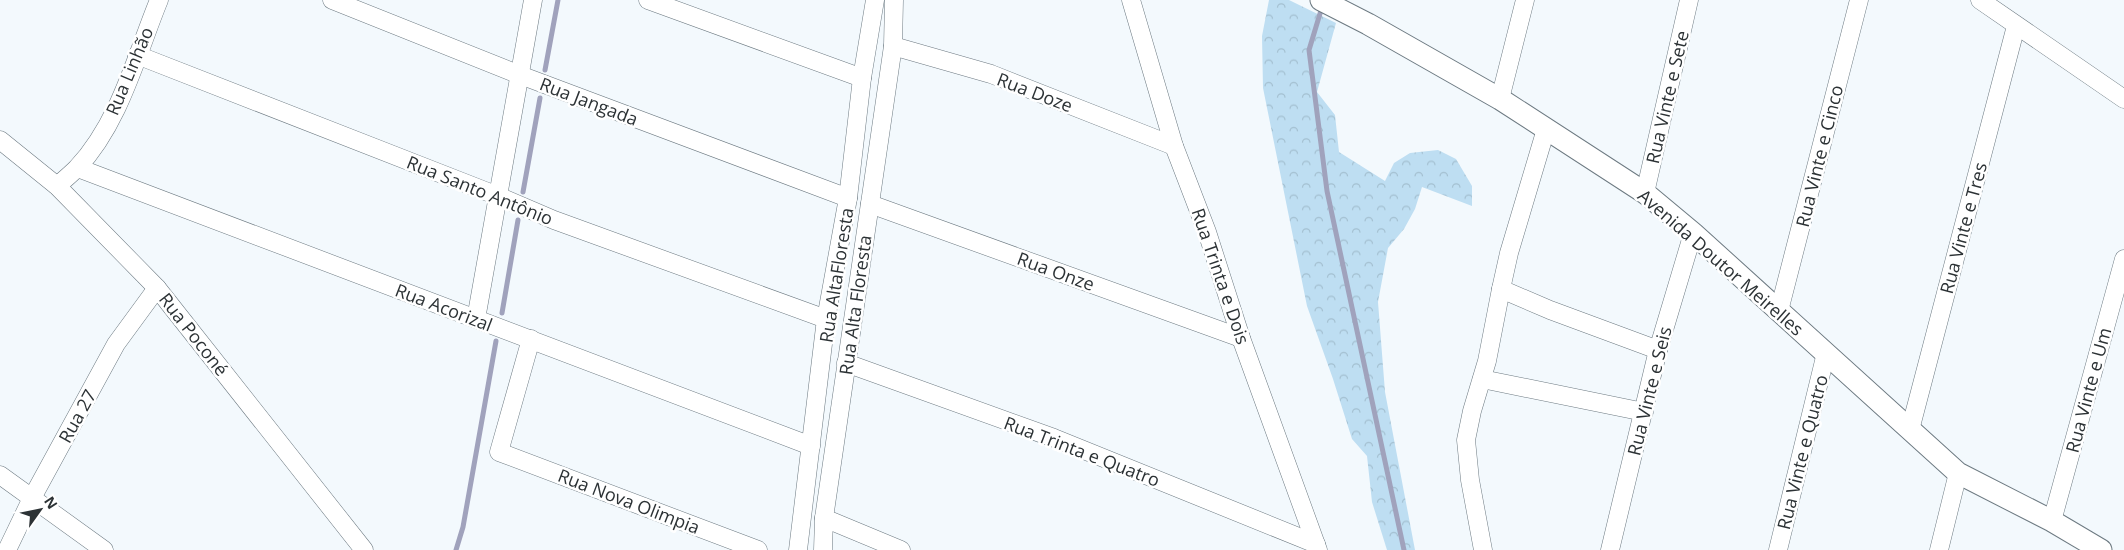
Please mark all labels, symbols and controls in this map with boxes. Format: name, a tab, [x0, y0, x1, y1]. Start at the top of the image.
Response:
street label: Rua Linhão	[100, 23, 158, 119]
street label: Rua Vinte e Sete	[1640, 28, 1694, 166]
street label: Rua Doze	[994, 67, 1076, 117]
street label: Rua Jangada	[536, 71, 642, 131]
street label: Rua Vinte e Cinco	[1790, 83, 1848, 229]
street label: Rua Santo Antônio	[403, 150, 557, 230]
street label: Rua Vinte e Tres	[1934, 160, 1992, 296]
street label: Avenida Doutor Meirelles	[1633, 183, 1809, 341]
street label: Rua Trinta e Dois	[1186, 205, 1256, 347]
street label: Rua AltaFloresta	[813, 206, 859, 344]
street label: Rua Alta Floresta	[833, 234, 877, 376]
street label: Rua Onze	[1014, 246, 1098, 296]
street label: Rua Acorizal	[392, 277, 496, 337]
street label: Rua Poconé	[154, 288, 234, 380]
street label: Rua Vinte e Seis	[1621, 324, 1677, 458]
street label: Rua Vinte e Um	[2060, 325, 2116, 455]
street label: Rua Vinte e Quatro	[1771, 372, 1833, 532]
street label: Rua 27	[53, 385, 101, 447]
street label: Rua Trinta e Quatro	[1001, 410, 1163, 492]
street label: Rua Nova Olimpia	[555, 463, 703, 539]
north arrow	[15, 485, 65, 535]
text: N	[40, 493, 62, 513]

